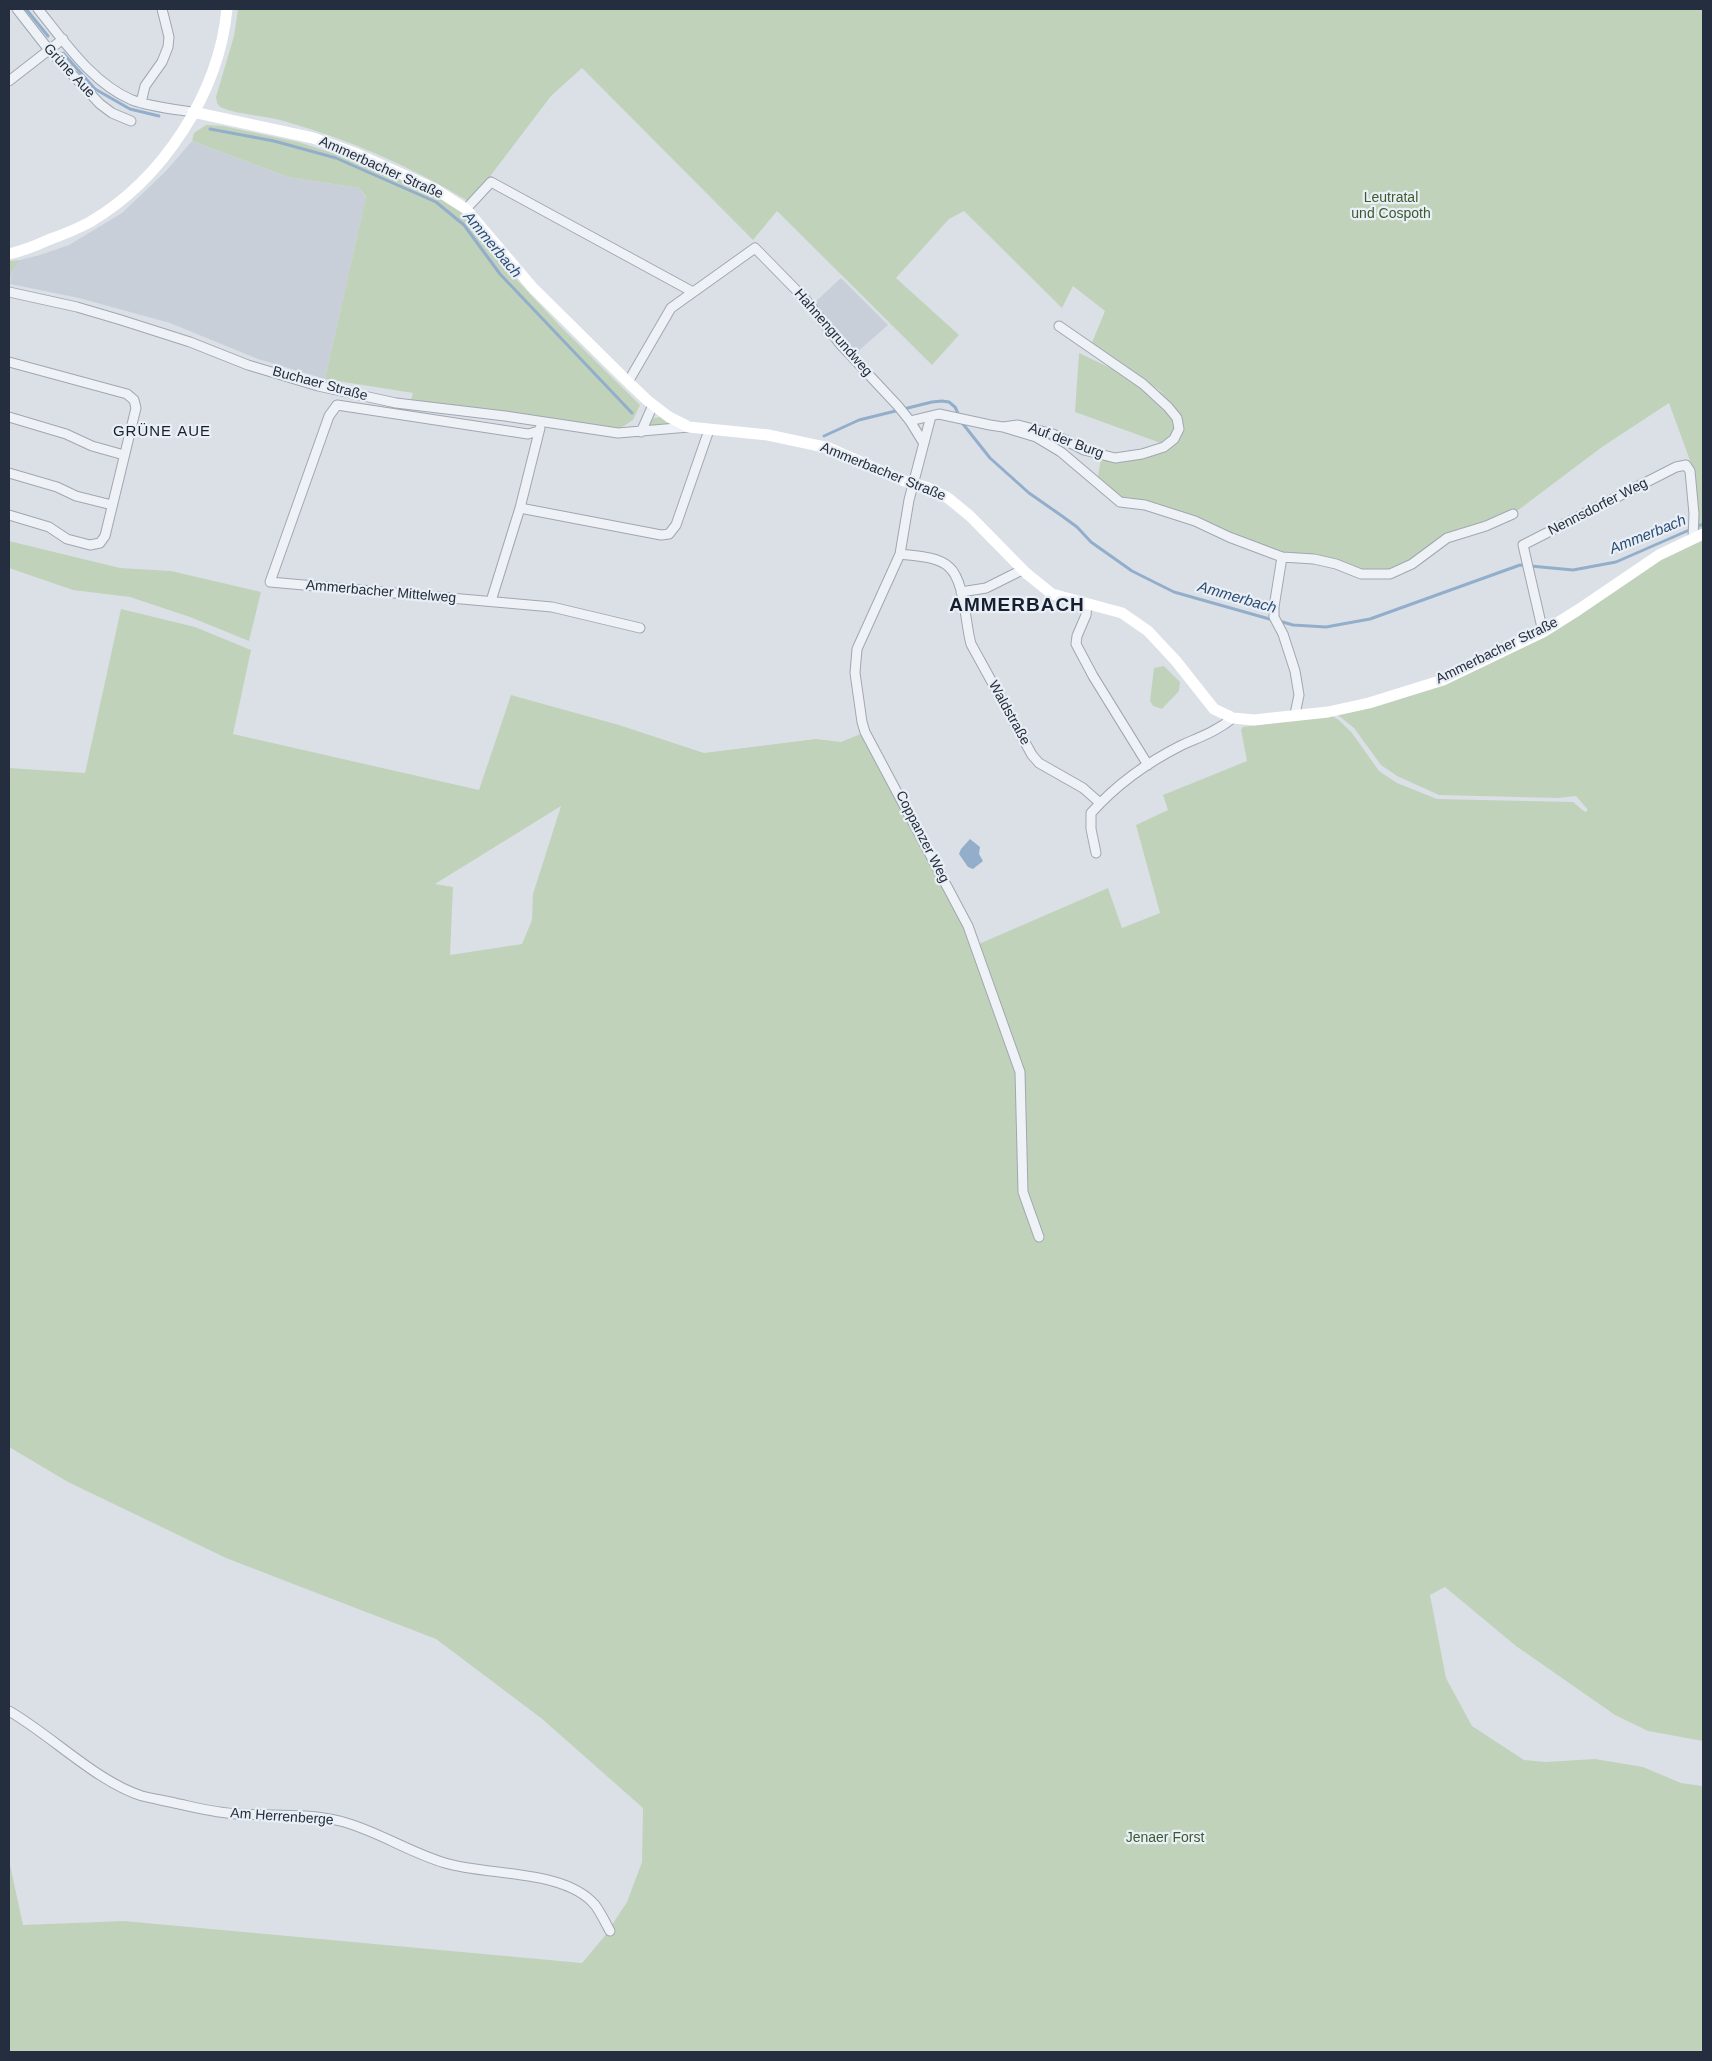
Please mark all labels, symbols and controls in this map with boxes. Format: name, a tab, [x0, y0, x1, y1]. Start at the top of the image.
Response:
street label: Grüne Aue	[40, 41, 98, 101]
street label: Ammerbacher Straße	[316, 133, 446, 203]
park label: Leutratal und Cospoth	[1351, 190, 1431, 222]
water label: Ammerbach	[459, 208, 525, 282]
street label: Hahnengrundweg	[790, 286, 876, 380]
street label: Buchaer Straße	[270, 363, 370, 405]
street label: Auf der Burg	[1026, 420, 1106, 462]
district label: GRÜNE AUE	[112, 423, 212, 441]
street label: Ammerbacher Straße	[818, 439, 948, 505]
street label: Nennsdorfer Weg	[1545, 475, 1651, 539]
water label: Ammerbach	[1607, 512, 1689, 558]
street label: Ammerbacher Mittelweg	[305, 577, 457, 607]
water label: Ammerbach	[1196, 578, 1278, 618]
district label: AMMERBACH	[948, 595, 1086, 617]
street label: Ammerbacher Straße	[1433, 614, 1561, 688]
street label: Waldstraße	[984, 678, 1034, 748]
street label: Coppanzer Weg	[892, 788, 952, 886]
street label: Am Herrenberge	[230, 1805, 334, 1829]
park label: Jenaer Forst	[1126, 1830, 1204, 1846]

